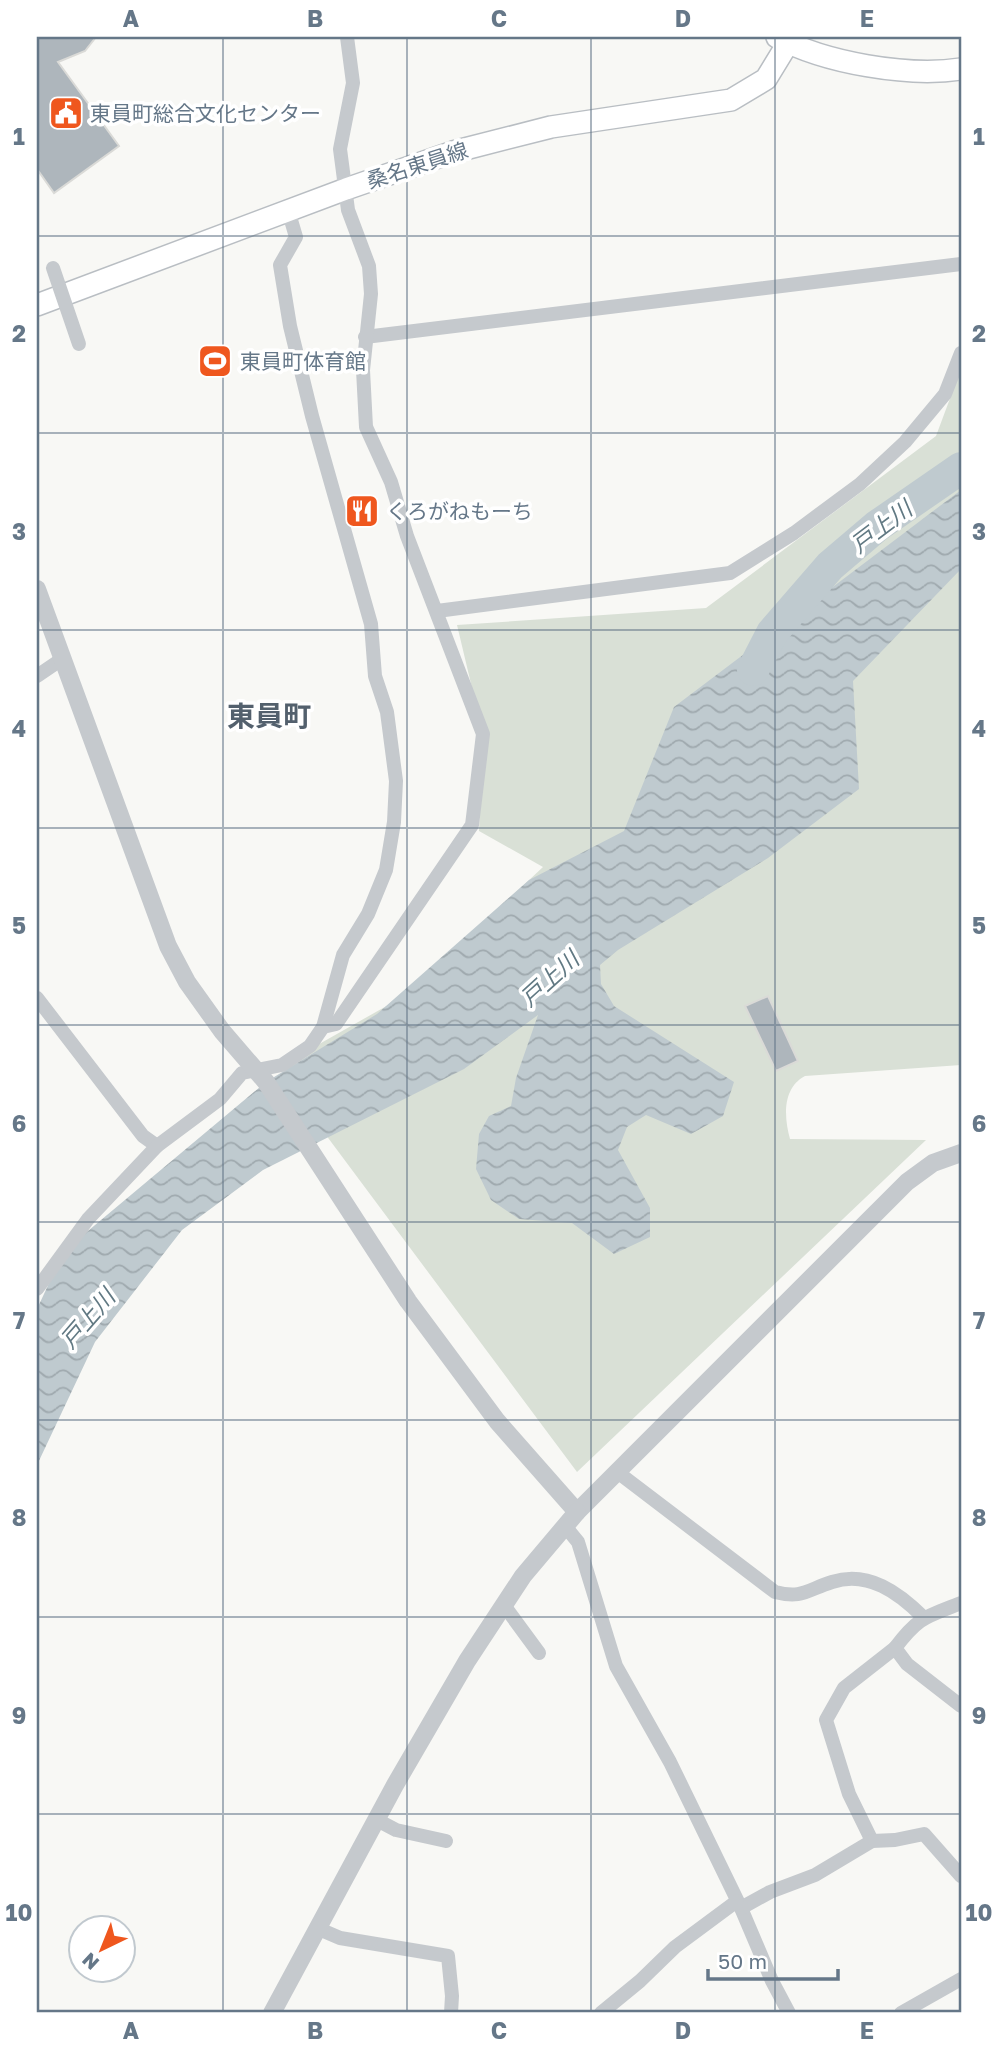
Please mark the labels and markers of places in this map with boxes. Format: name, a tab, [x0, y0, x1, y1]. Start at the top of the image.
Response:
public building icon: 東員町総合文化センター	[47, 94, 85, 132]
place label: 東員町総合文化センター	[90, 100, 321, 126]
sports icon: 東員町体育館	[196, 342, 234, 380]
place label: 東員町体育館	[240, 348, 366, 374]
restaurant icon: くろがねもーち	[343, 492, 381, 530]
place label: くろがねもーち	[386, 498, 533, 524]

